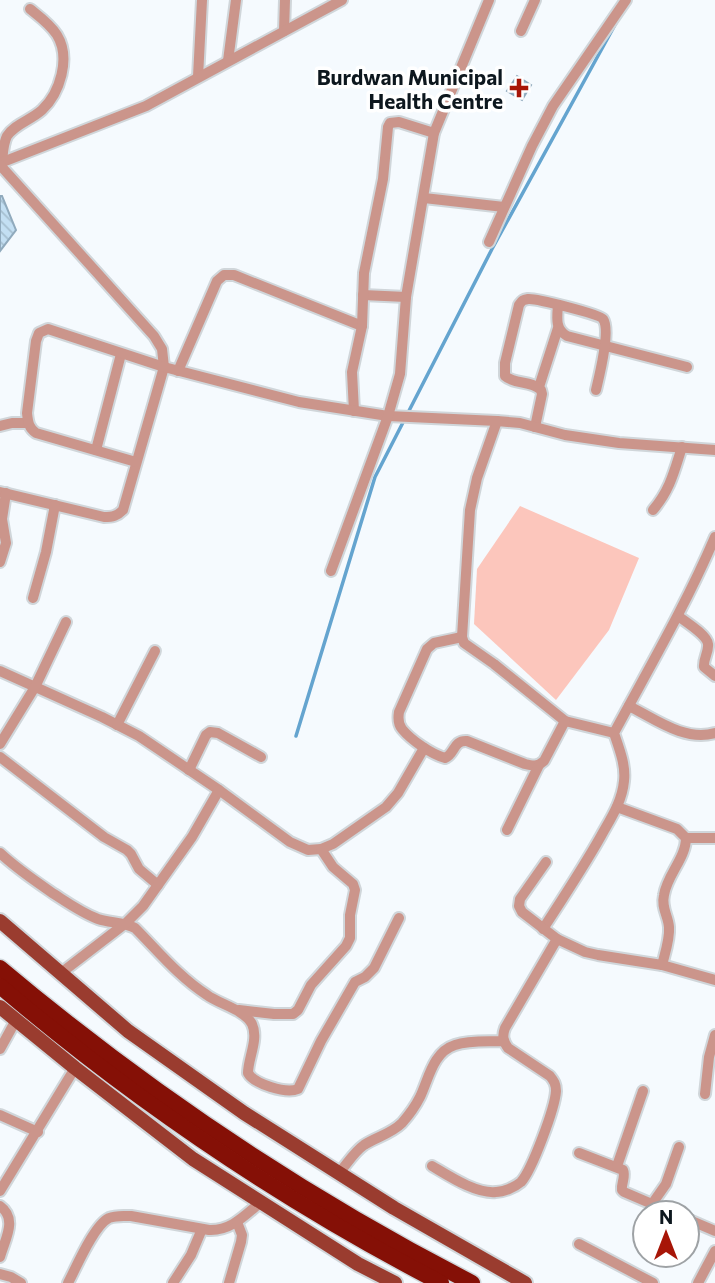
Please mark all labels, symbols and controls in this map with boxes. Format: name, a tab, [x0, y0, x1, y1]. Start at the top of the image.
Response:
place label: Burdwan Municipal Health Centre	[317, 64, 503, 113]
marker: Burdwan Municipal Health Centre	[509, 78, 529, 98]
north arrow	[631, 1199, 701, 1269]
text: N	[659, 1205, 673, 1228]

